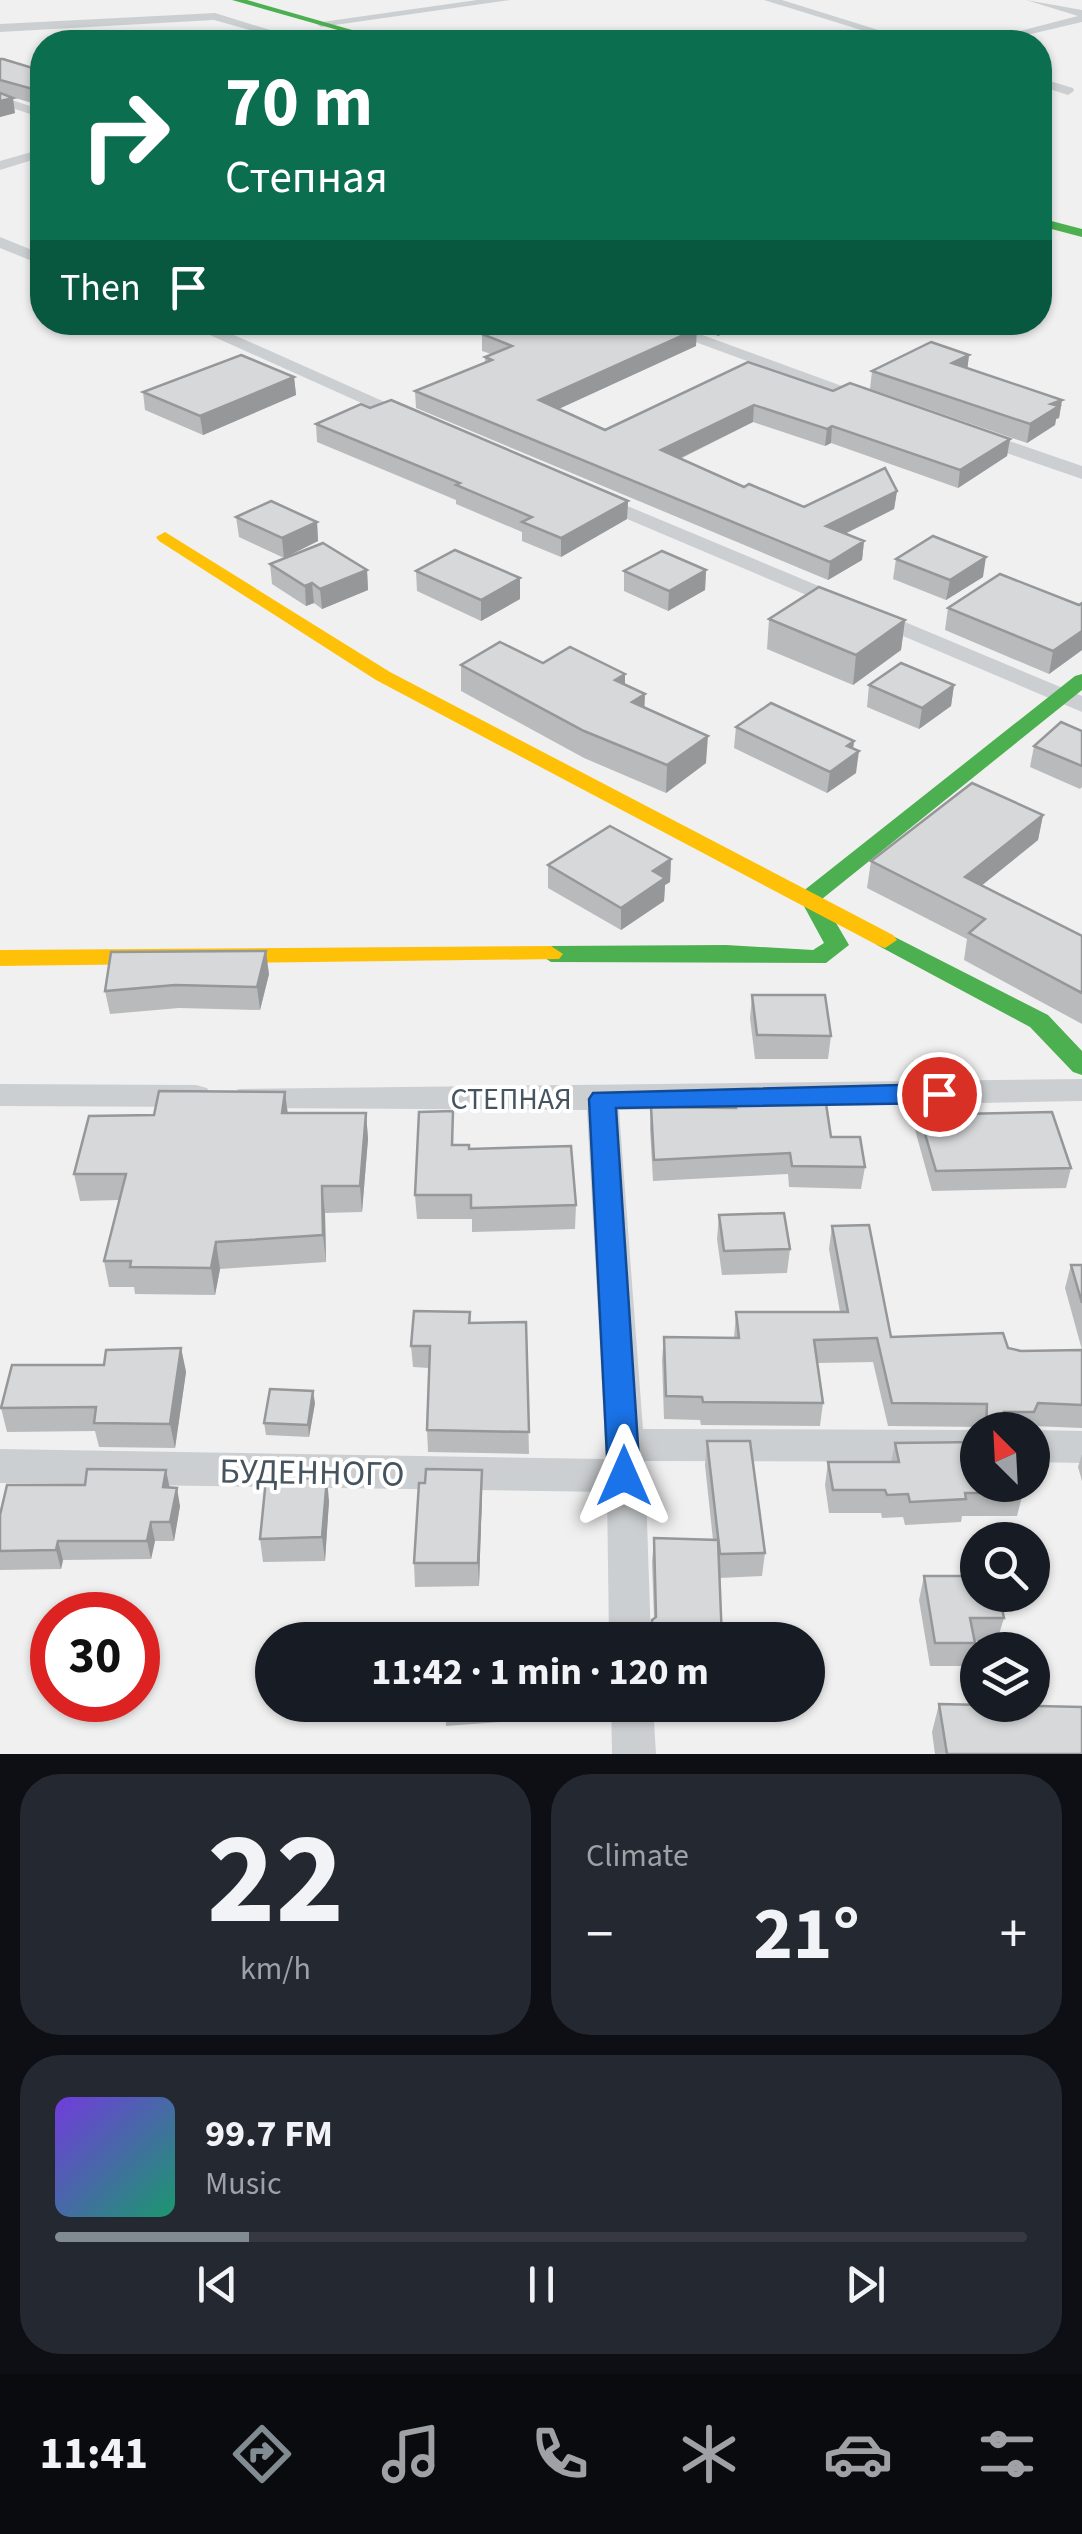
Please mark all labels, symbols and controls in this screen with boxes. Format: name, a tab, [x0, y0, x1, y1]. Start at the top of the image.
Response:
text: 70 m	[225, 53, 373, 153]
icon: right	[60, 70, 190, 200]
text: Степная	[225, 146, 388, 210]
icon: arrive	[161, 260, 216, 315]
text: Then	[60, 261, 141, 315]
pin	[897, 1052, 982, 1137]
icon: arrive	[912, 1067, 967, 1122]
street label: СТЕПНАЯ	[450, 1078, 572, 1121]
north arrow	[960, 1412, 1050, 1502]
map controls	[960, 1412, 1050, 1722]
position arrow	[572, 1424, 676, 1528]
street label: БУДЕННОГО	[219, 1446, 405, 1500]
button: search	[960, 1522, 1050, 1612]
speed limit sign: 30	[30, 1592, 160, 1722]
button: layers	[960, 1632, 1050, 1722]
text: 11:42 · 1 min · 120 m	[371, 1645, 709, 1699]
text: 22	[207, 1788, 344, 1973]
text: Climate	[586, 1833, 689, 1879]
text: 21°	[753, 1881, 860, 1988]
text: −	[586, 1896, 613, 1974]
text: +	[1000, 1896, 1027, 1974]
text: km/h	[240, 1946, 311, 1992]
text: 99.7 FM	[205, 2107, 333, 2161]
text: Music	[205, 2161, 282, 2207]
icon: previous	[190, 2257, 245, 2312]
icon: pause	[514, 2257, 569, 2312]
icon: next	[838, 2257, 893, 2312]
icon: directions	[227, 2419, 297, 2489]
icon: music	[376, 2419, 446, 2489]
icon: phone	[525, 2419, 595, 2489]
icon: climate	[674, 2419, 744, 2489]
icon: car	[823, 2419, 893, 2489]
icon: filters	[972, 2419, 1042, 2489]
text: 11:41	[40, 2422, 148, 2486]

